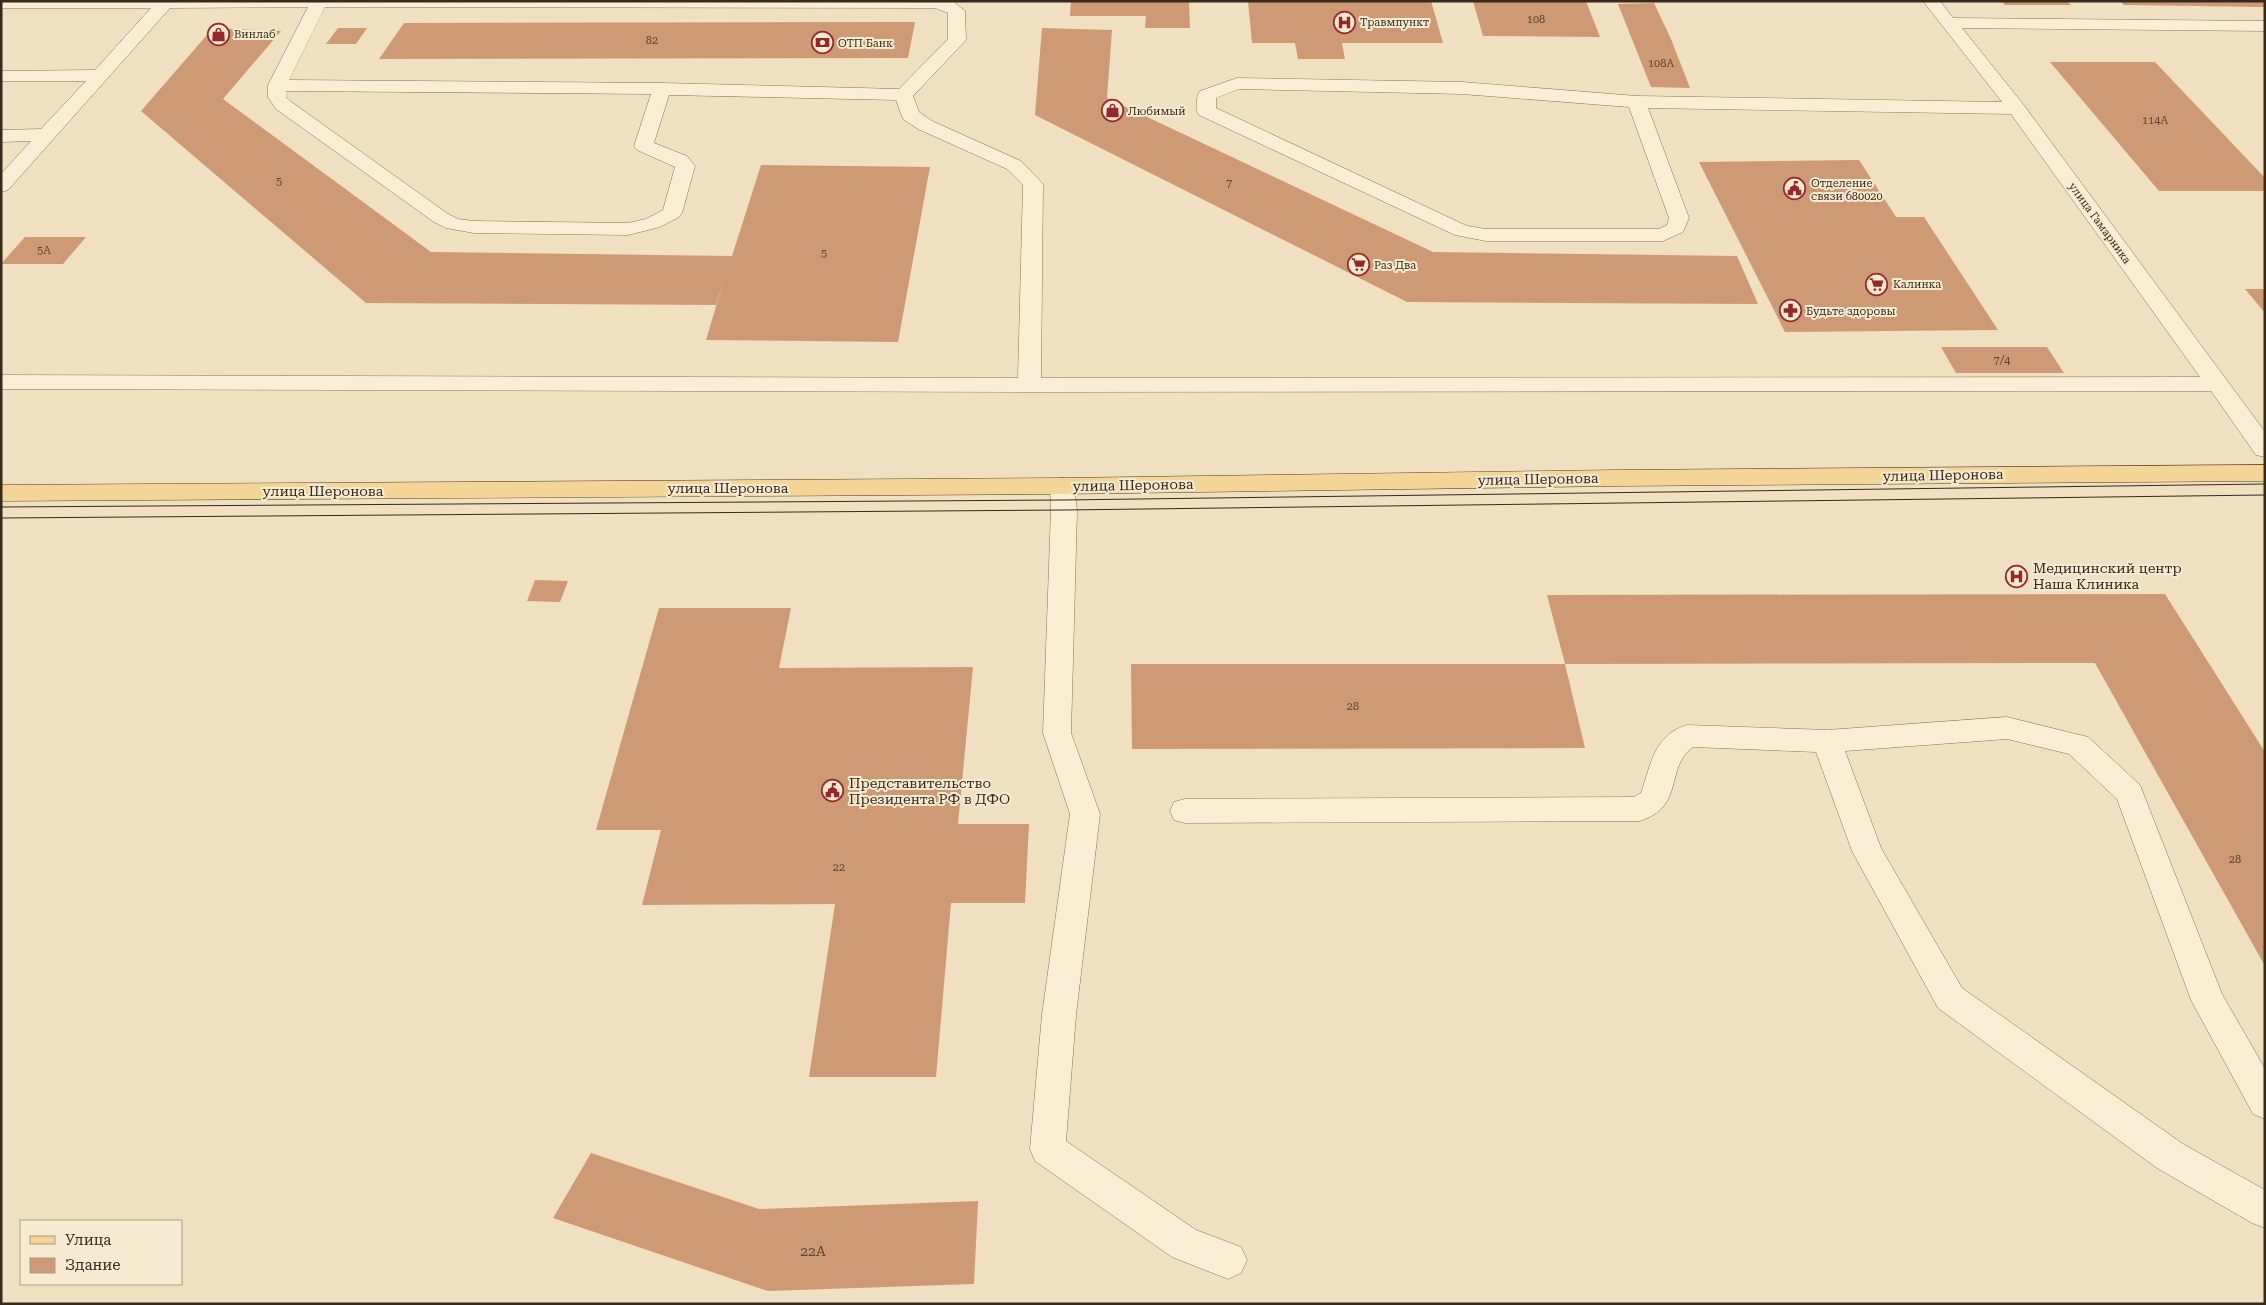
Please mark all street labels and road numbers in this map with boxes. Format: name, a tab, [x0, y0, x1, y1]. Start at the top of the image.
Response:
street label: улица Гамарника	[2066, 180, 2133, 266]
street label: улица Шеронова	[1882, 466, 2004, 484]
street label: улица Шеронова	[1477, 470, 1599, 488]
street label: улица Шеронова	[1072, 476, 1194, 494]
street label: улица Шеронова	[668, 480, 789, 496]
street label: улица Шеронова	[263, 483, 384, 499]

